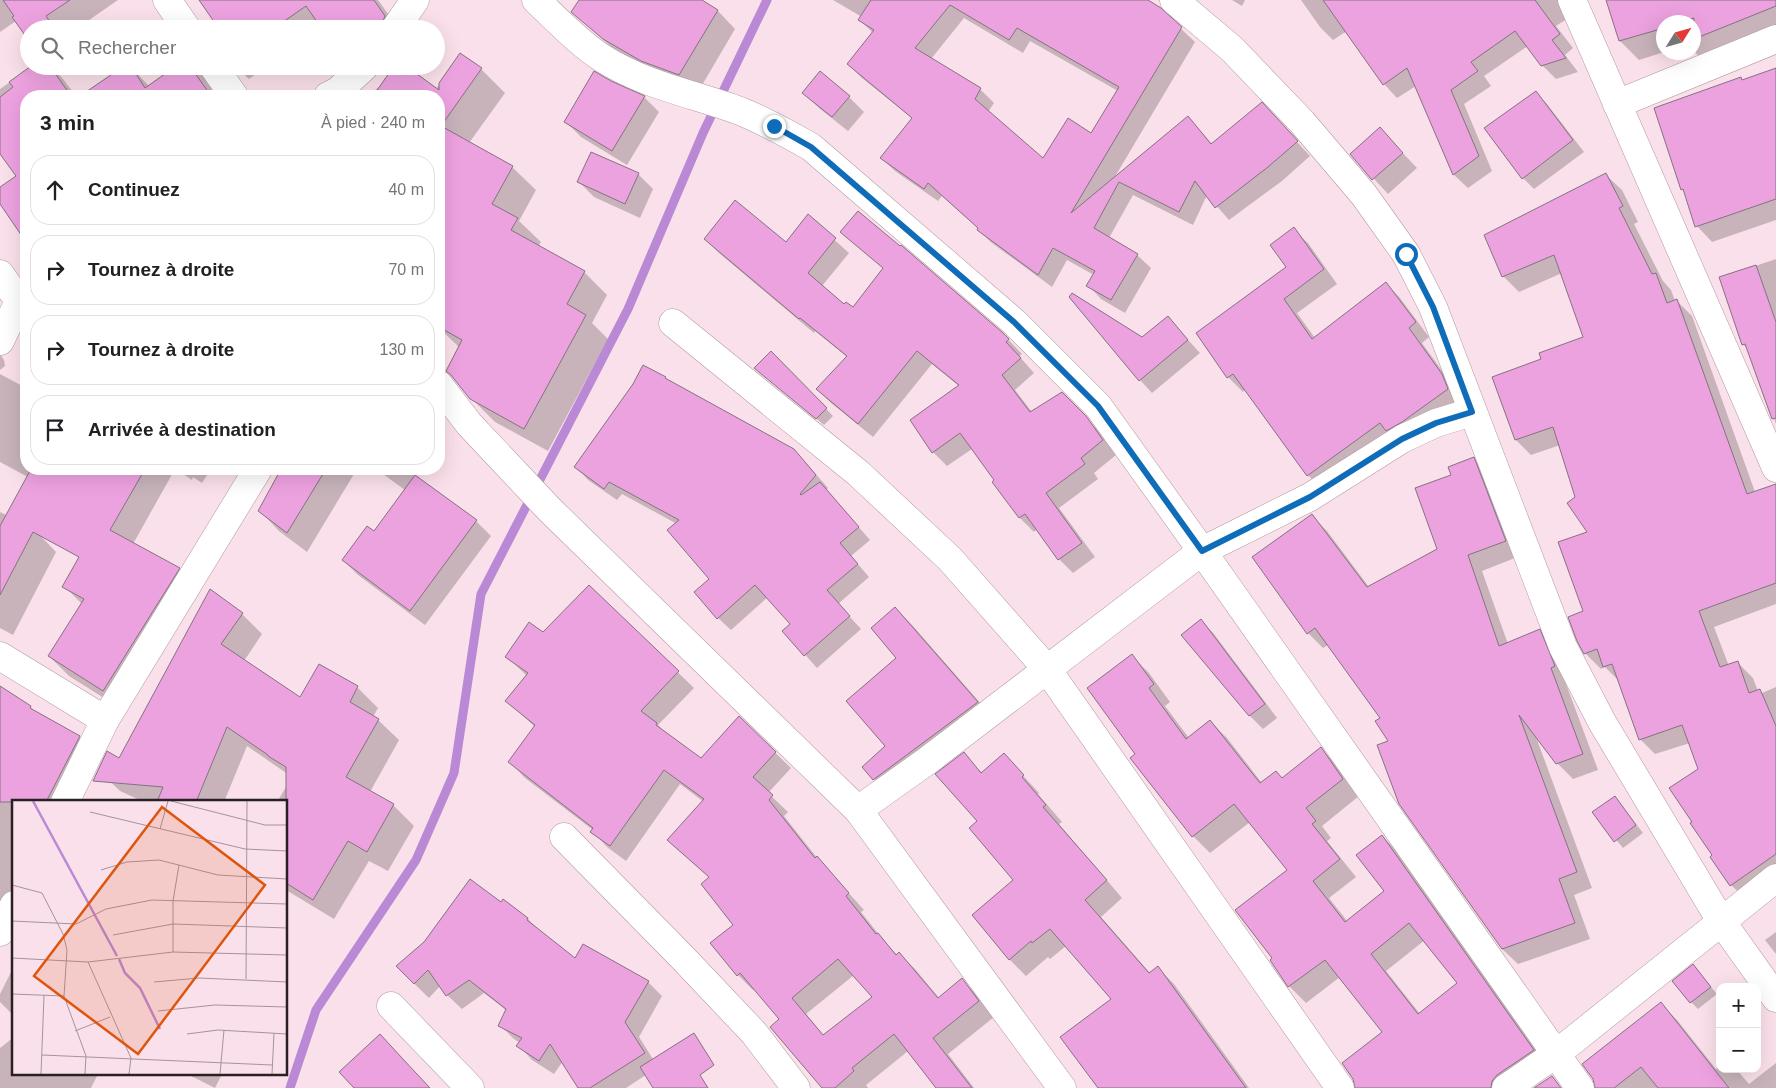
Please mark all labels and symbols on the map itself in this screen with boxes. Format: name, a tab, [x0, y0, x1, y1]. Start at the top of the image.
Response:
north arrow	[1656, 15, 1701, 60]
route end	[763, 115, 786, 138]
route start	[1395, 243, 1418, 266]
inset map	[12, 800, 288, 1076]

